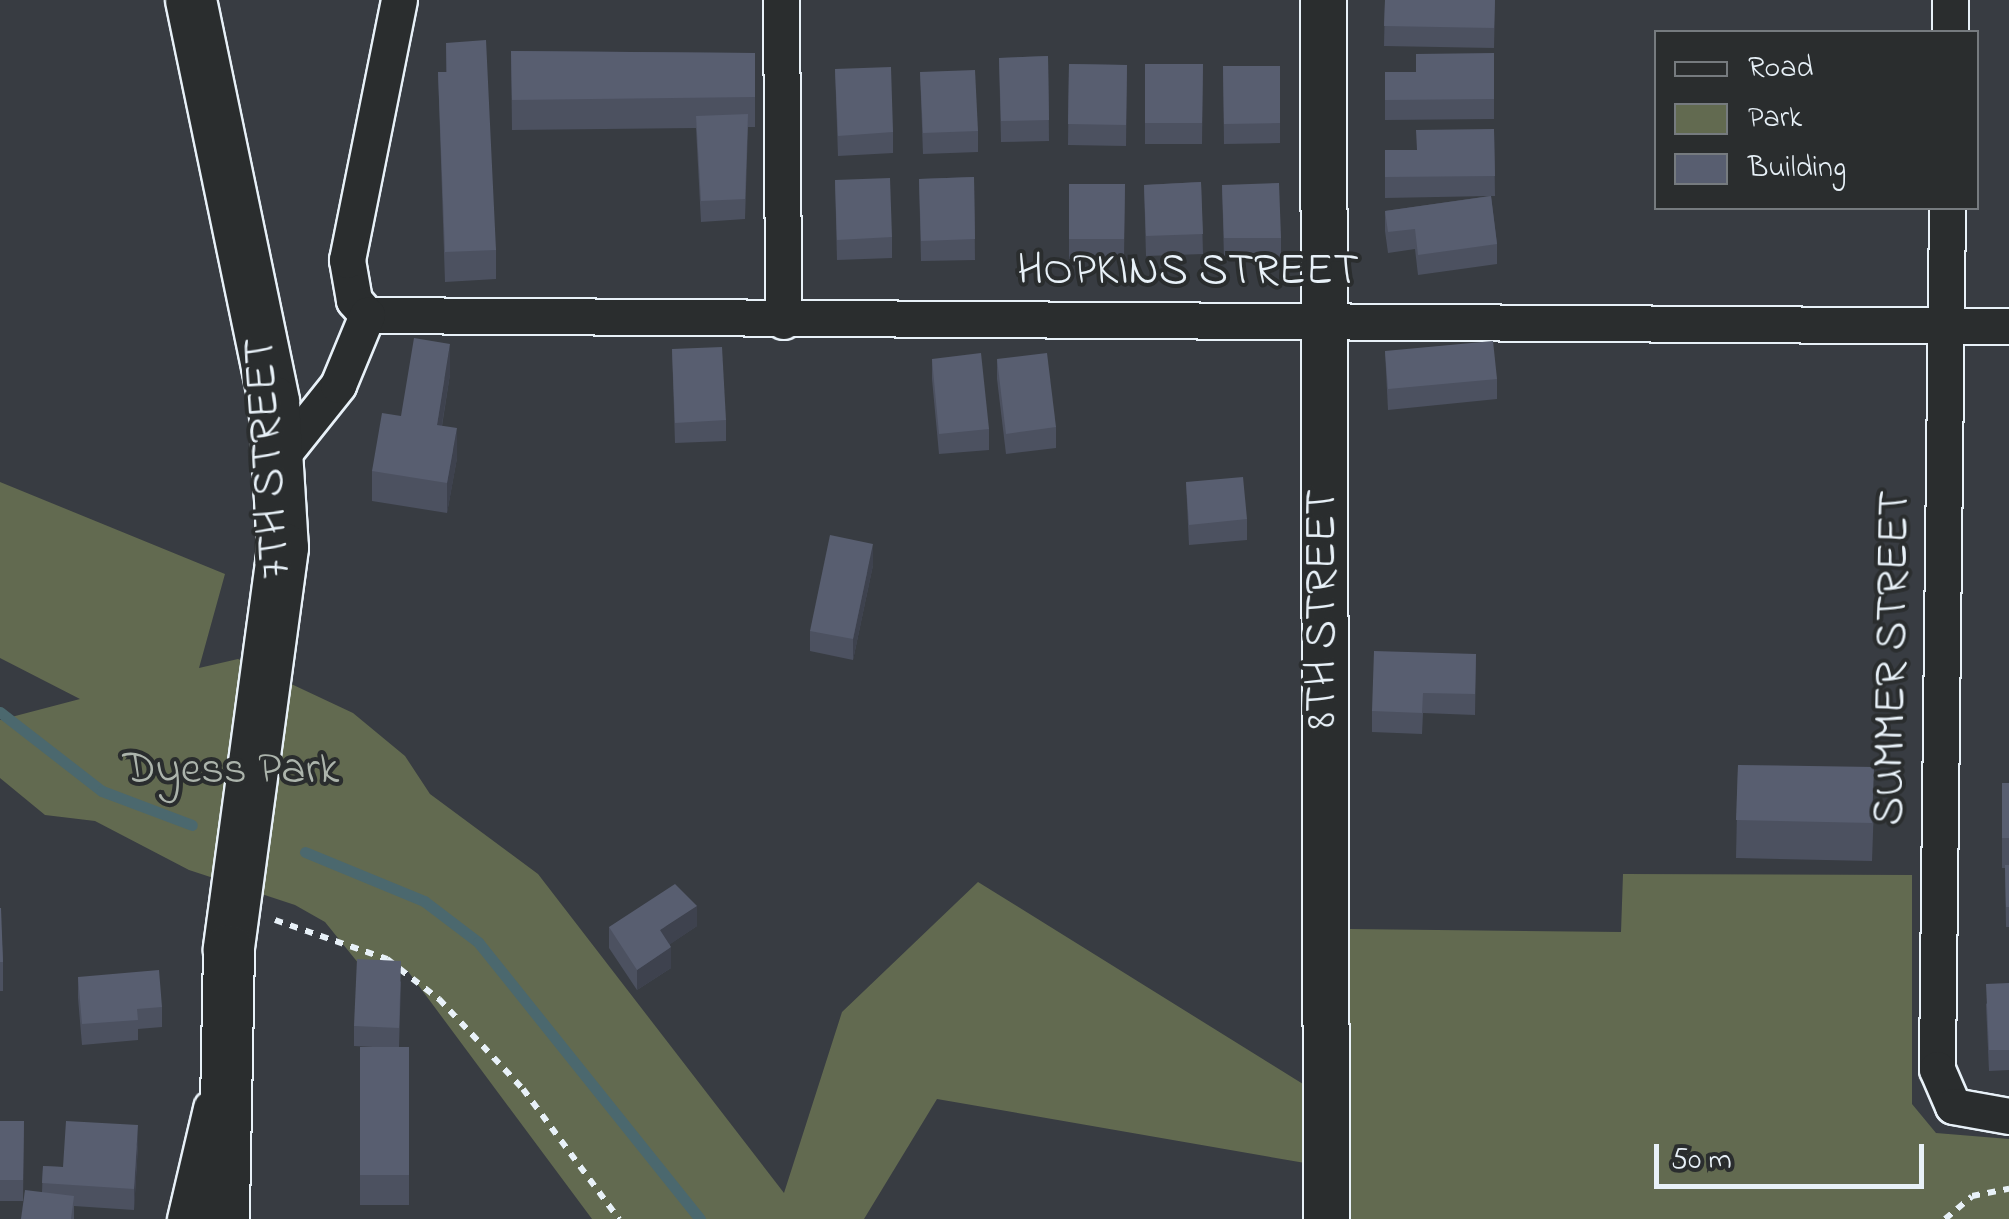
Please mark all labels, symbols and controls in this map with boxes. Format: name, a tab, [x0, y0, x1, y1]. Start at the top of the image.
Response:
legend	[1654, 30, 1979, 210]
text: Road	[1748, 47, 1813, 91]
text: Park	[1748, 97, 1802, 141]
text: Building	[1748, 147, 1846, 191]
street label: HOPKINS STREET	[1017, 246, 1359, 300]
street label: 7TH STREET	[235, 336, 305, 580]
street label: 8TH STREET	[1297, 489, 1351, 729]
street label: SUMMER STREET	[1864, 490, 1924, 826]
park label: Dyess Park	[123, 745, 339, 799]
scale bar	[1659, 1124, 1929, 1186]
text: 50 m	[1671, 1139, 1732, 1183]

